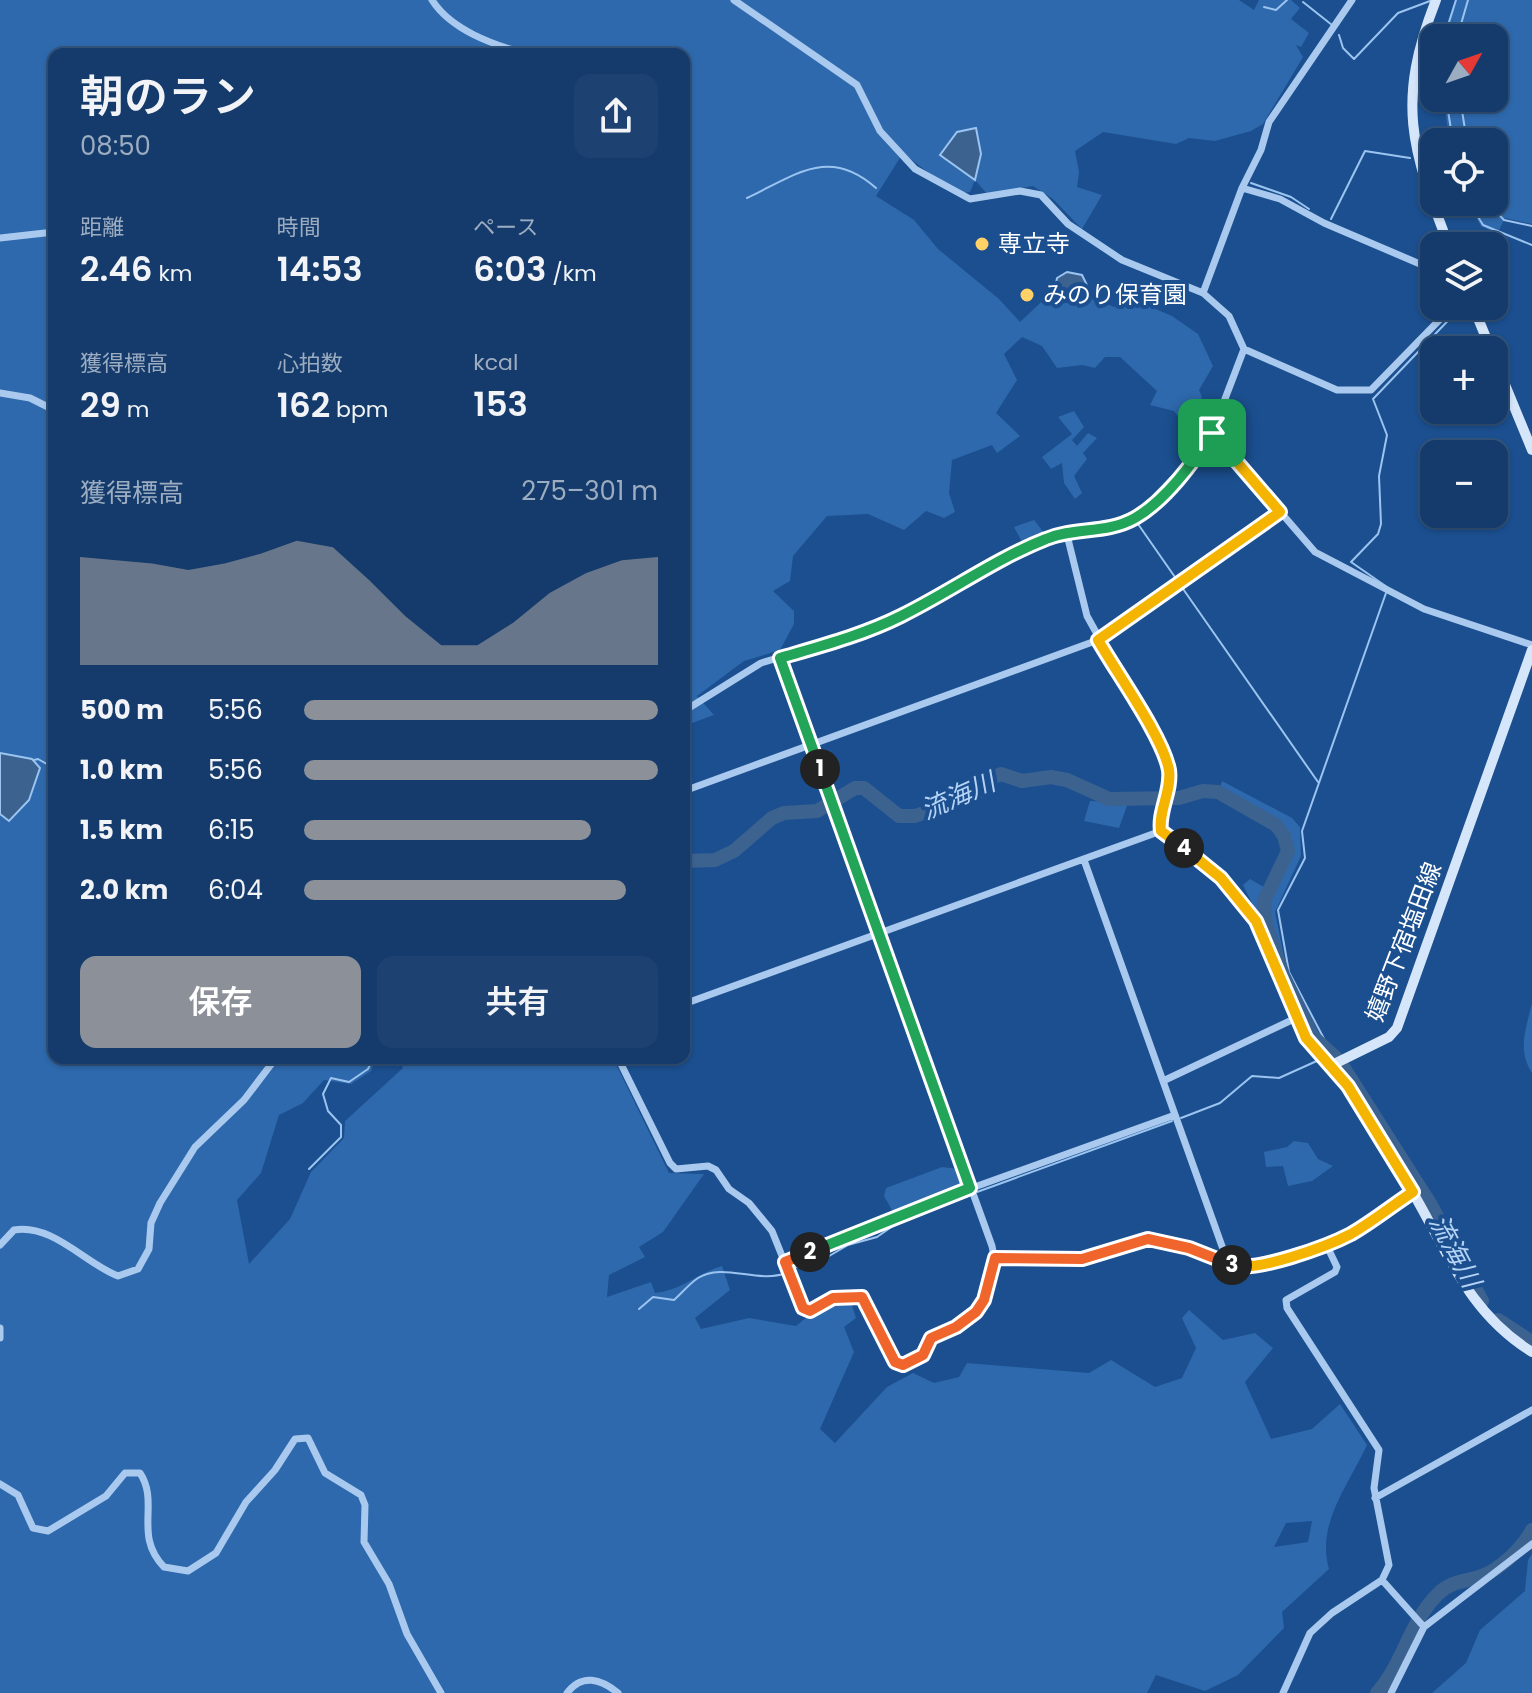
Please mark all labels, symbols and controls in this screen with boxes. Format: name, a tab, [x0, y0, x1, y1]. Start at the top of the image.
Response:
north arrow	[1420, 24, 1508, 112]
map controls	[1420, 24, 1508, 528]
text: 朝のラン	[80, 66, 256, 127]
button: share	[574, 74, 658, 158]
text: 08:50	[80, 128, 151, 164]
button: locate	[1420, 128, 1508, 216]
text: 距離	[80, 212, 124, 243]
text: 時間	[277, 212, 321, 243]
text: ペース	[473, 212, 538, 243]
place label: 専立寺	[998, 227, 1070, 260]
button: layers	[1420, 232, 1508, 320]
marker: 専立寺	[973, 235, 991, 253]
text: 2.46	[80, 245, 153, 293]
text: 14:53	[277, 245, 363, 293]
text: 6:03	[473, 245, 546, 293]
text: km	[153, 258, 192, 289]
text: /km	[546, 258, 597, 289]
place label: みのり保育園	[1043, 278, 1187, 311]
marker: みのり保育園	[1018, 286, 1036, 304]
button: +	[1420, 336, 1508, 424]
text: kcal	[473, 347, 518, 378]
text: 獲得標高	[80, 348, 168, 379]
text: 心拍数	[277, 348, 343, 379]
text: 153	[473, 380, 528, 428]
text: 29	[80, 381, 121, 429]
text: 162	[277, 381, 330, 429]
text: m	[121, 394, 149, 425]
text: bpm	[330, 394, 389, 425]
pin	[1178, 399, 1246, 467]
icon: arrive	[1190, 411, 1234, 455]
button: −	[1420, 440, 1508, 528]
text: 275–301 m	[521, 473, 658, 509]
text: 獲得標高	[80, 475, 184, 511]
text: 500 m	[80, 692, 164, 728]
text: 5:56	[208, 692, 263, 728]
pin: 1	[800, 749, 840, 789]
text: 1.0 km	[80, 752, 163, 788]
text: 5:56	[208, 752, 263, 788]
text: 1	[816, 753, 824, 784]
water label: 流海川	[915, 762, 1004, 828]
text: 1.5 km	[80, 812, 163, 848]
text: 6:15	[208, 812, 255, 848]
pin: 4	[1164, 828, 1204, 868]
text: 4	[1177, 832, 1191, 863]
street label: 嬉野下宿塩田線	[1358, 857, 1449, 1026]
text: 2.0 km	[80, 872, 168, 908]
text: 6:04	[208, 872, 263, 908]
button: 保存	[80, 956, 361, 1048]
button: 共有	[377, 956, 658, 1048]
water label: 流海川	[1421, 1208, 1491, 1297]
pin: 2	[790, 1232, 830, 1272]
text: 2	[804, 1236, 816, 1267]
pin: 3	[1212, 1245, 1252, 1285]
text: 3	[1225, 1249, 1239, 1280]

